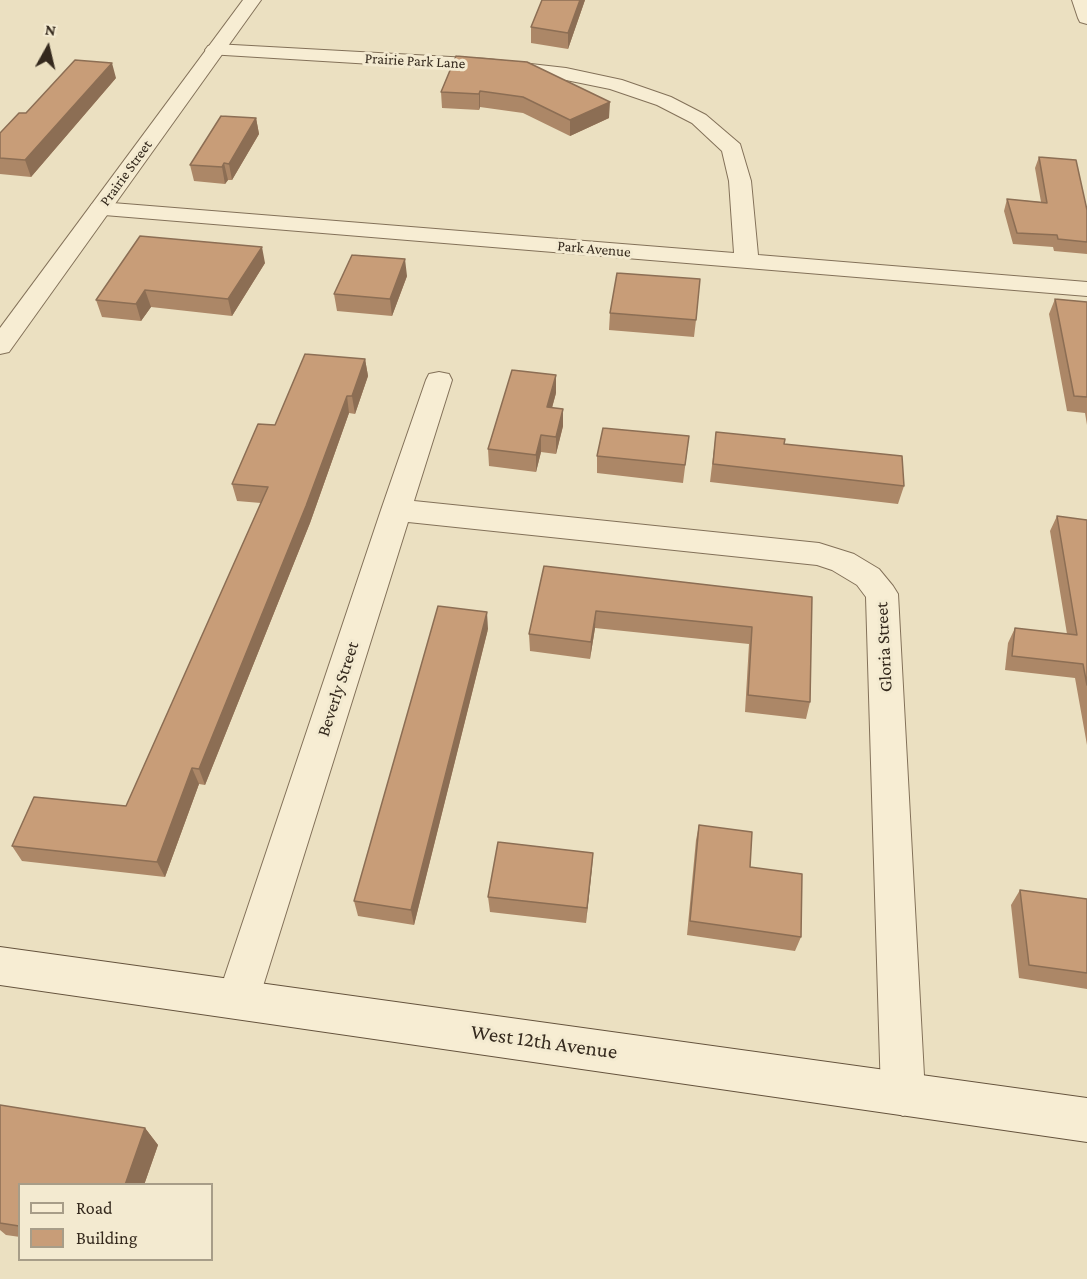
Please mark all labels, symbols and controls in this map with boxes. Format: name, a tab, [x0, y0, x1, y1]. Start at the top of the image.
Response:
north arrow	[18, 18, 78, 78]
text: N	[44, 21, 57, 39]
street label: Prairie Park Lane	[364, 49, 466, 73]
street label: Prairie Street	[96, 136, 156, 210]
street label: Park Avenue	[557, 237, 631, 261]
street label: Gloria Street	[871, 601, 897, 693]
street label: Beverly Street	[312, 639, 364, 739]
street label: West 12th Avenue	[469, 1019, 619, 1065]
legend	[18, 1183, 213, 1261]
text: Road	[76, 1198, 113, 1218]
text: Building	[76, 1228, 137, 1248]

